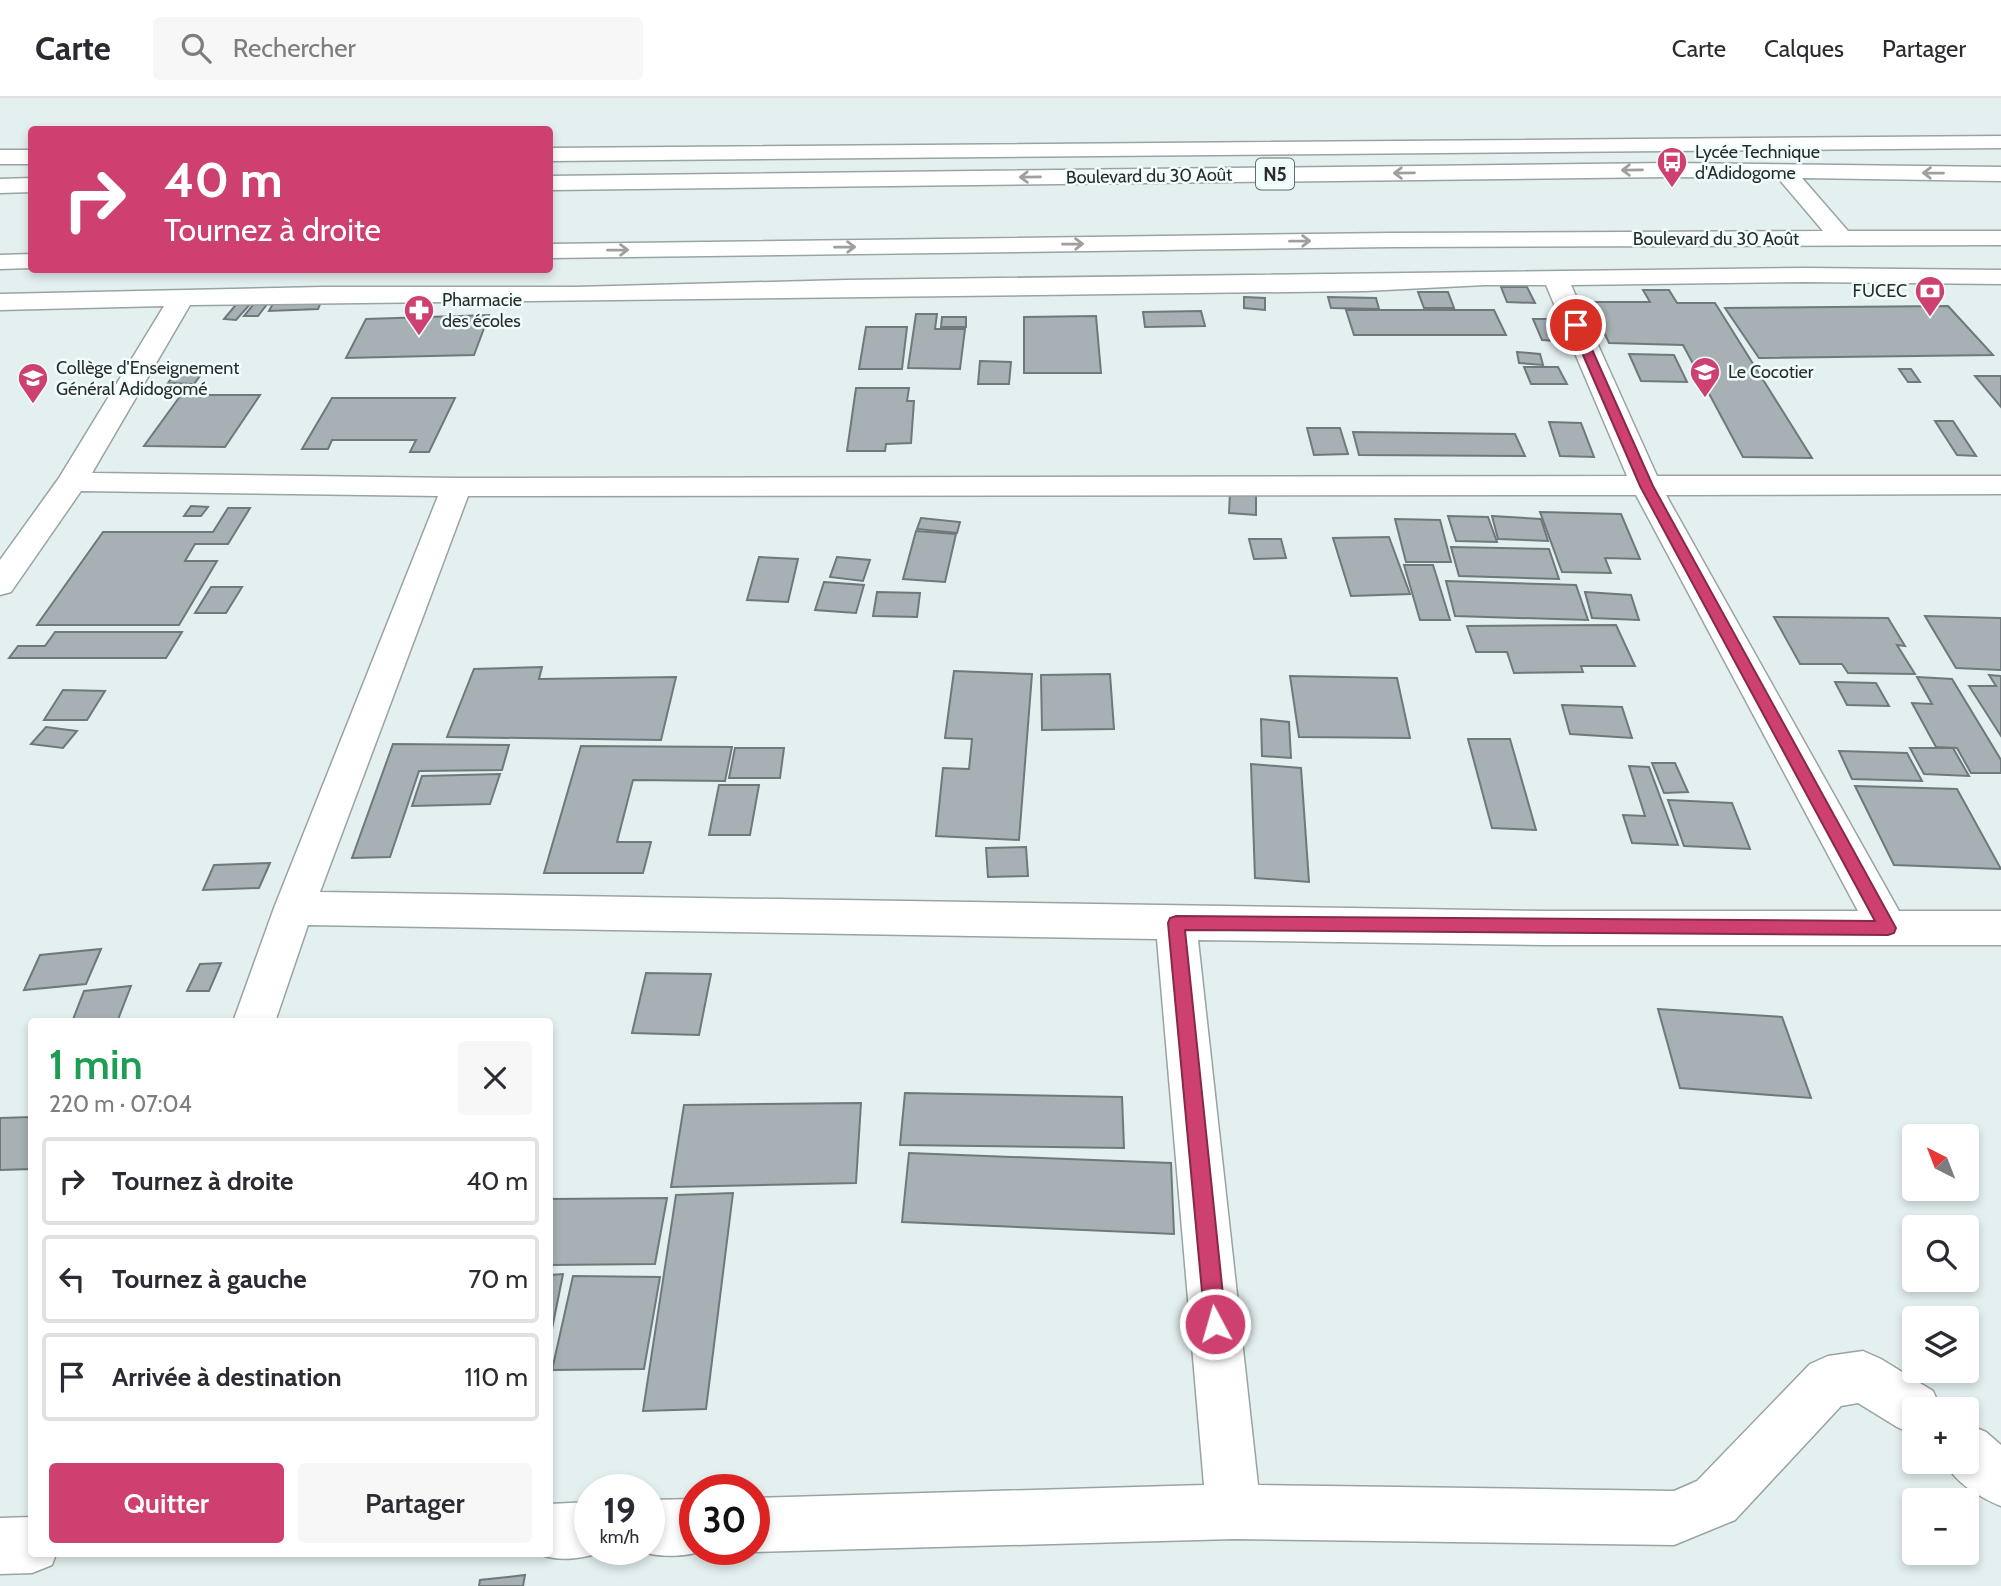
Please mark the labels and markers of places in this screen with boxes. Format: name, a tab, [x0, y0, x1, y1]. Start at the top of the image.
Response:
place label: Lycée Technique d'Adidogome	[1695, 141, 1820, 184]
bus stop icon: Lycée Technique d'Adidogome	[1655, 145, 1689, 189]
bank icon: FUCEC	[1913, 274, 1947, 318]
place label: FUCEC	[1853, 280, 1907, 302]
place label: Pharmacie des écoles	[442, 289, 522, 332]
pharmacy icon: Pharmacie des écoles	[402, 293, 436, 337]
pin	[1546, 295, 1606, 355]
school or university icon: Le Cocotier	[1688, 355, 1722, 399]
place label: Collège d'Enseignement Général Adidogomé	[56, 357, 239, 400]
school or university icon: Collège d'Enseignement Général Adidogomé	[16, 361, 50, 405]
place label: Le Cocotier	[1728, 361, 1814, 383]

